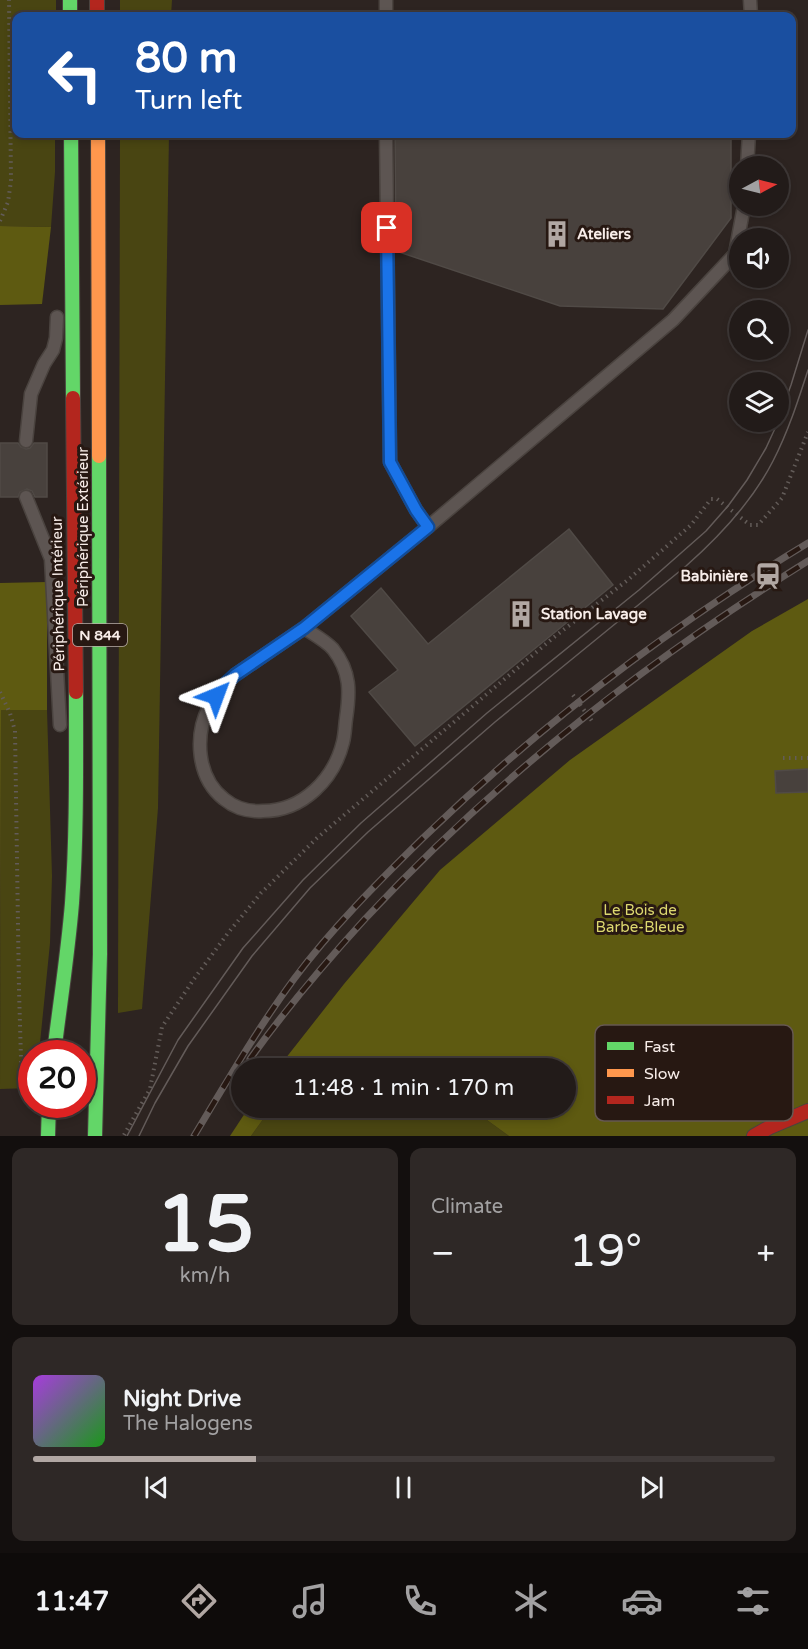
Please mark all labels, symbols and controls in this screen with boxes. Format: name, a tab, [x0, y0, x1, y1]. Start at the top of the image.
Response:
text: 80 m	[135, 33, 237, 84]
icon: left	[36, 36, 114, 114]
text: Turn left	[135, 84, 242, 117]
north arrow	[729, 156, 789, 216]
map controls	[729, 156, 789, 432]
pin	[361, 202, 412, 253]
icon: arrive	[370, 211, 403, 244]
building icon: Ateliers	[542, 219, 572, 249]
place label: Ateliers	[577, 225, 631, 243]
button: sound	[729, 228, 789, 288]
button: search	[729, 300, 789, 360]
button: layers	[729, 372, 789, 432]
street label: Périphérique Extérieur	[74, 447, 92, 607]
street label: Périphérique Intérieur	[48, 516, 68, 672]
station icon: Babinière	[753, 561, 783, 591]
place label: Babinière	[681, 567, 748, 585]
building icon: Station Lavage	[506, 599, 536, 629]
place label: Station Lavage	[541, 605, 647, 624]
road number: N 844	[73, 624, 127, 646]
position arrow	[184, 664, 248, 728]
park label: Le Bois de Barbe-Bleue	[596, 901, 684, 936]
legend	[595, 1025, 793, 1121]
text: Fast	[644, 1037, 675, 1057]
speed limit sign: 20	[18, 1040, 96, 1118]
text: Slow	[644, 1064, 680, 1084]
text: 11:48 · 1 min · 170 m	[293, 1075, 514, 1101]
text: Jam	[644, 1091, 675, 1111]
text: 15	[156, 1178, 254, 1272]
text: Climate	[431, 1195, 503, 1219]
text: 19°	[569, 1225, 642, 1279]
text: −	[431, 1234, 455, 1273]
text: +	[756, 1234, 775, 1273]
text: km/h	[180, 1264, 230, 1288]
text: Night Drive	[123, 1386, 241, 1412]
text: The Halogens	[123, 1412, 253, 1436]
icon: previous	[140, 1471, 173, 1504]
icon: pause	[387, 1471, 420, 1504]
icon: next	[635, 1471, 668, 1504]
icon: directions	[178, 1580, 220, 1622]
icon: music	[289, 1580, 331, 1622]
icon: phone	[399, 1580, 441, 1622]
icon: climate	[510, 1580, 552, 1622]
icon: car	[621, 1580, 663, 1622]
icon: filters	[732, 1580, 774, 1622]
text: 11:47	[34, 1585, 109, 1618]

